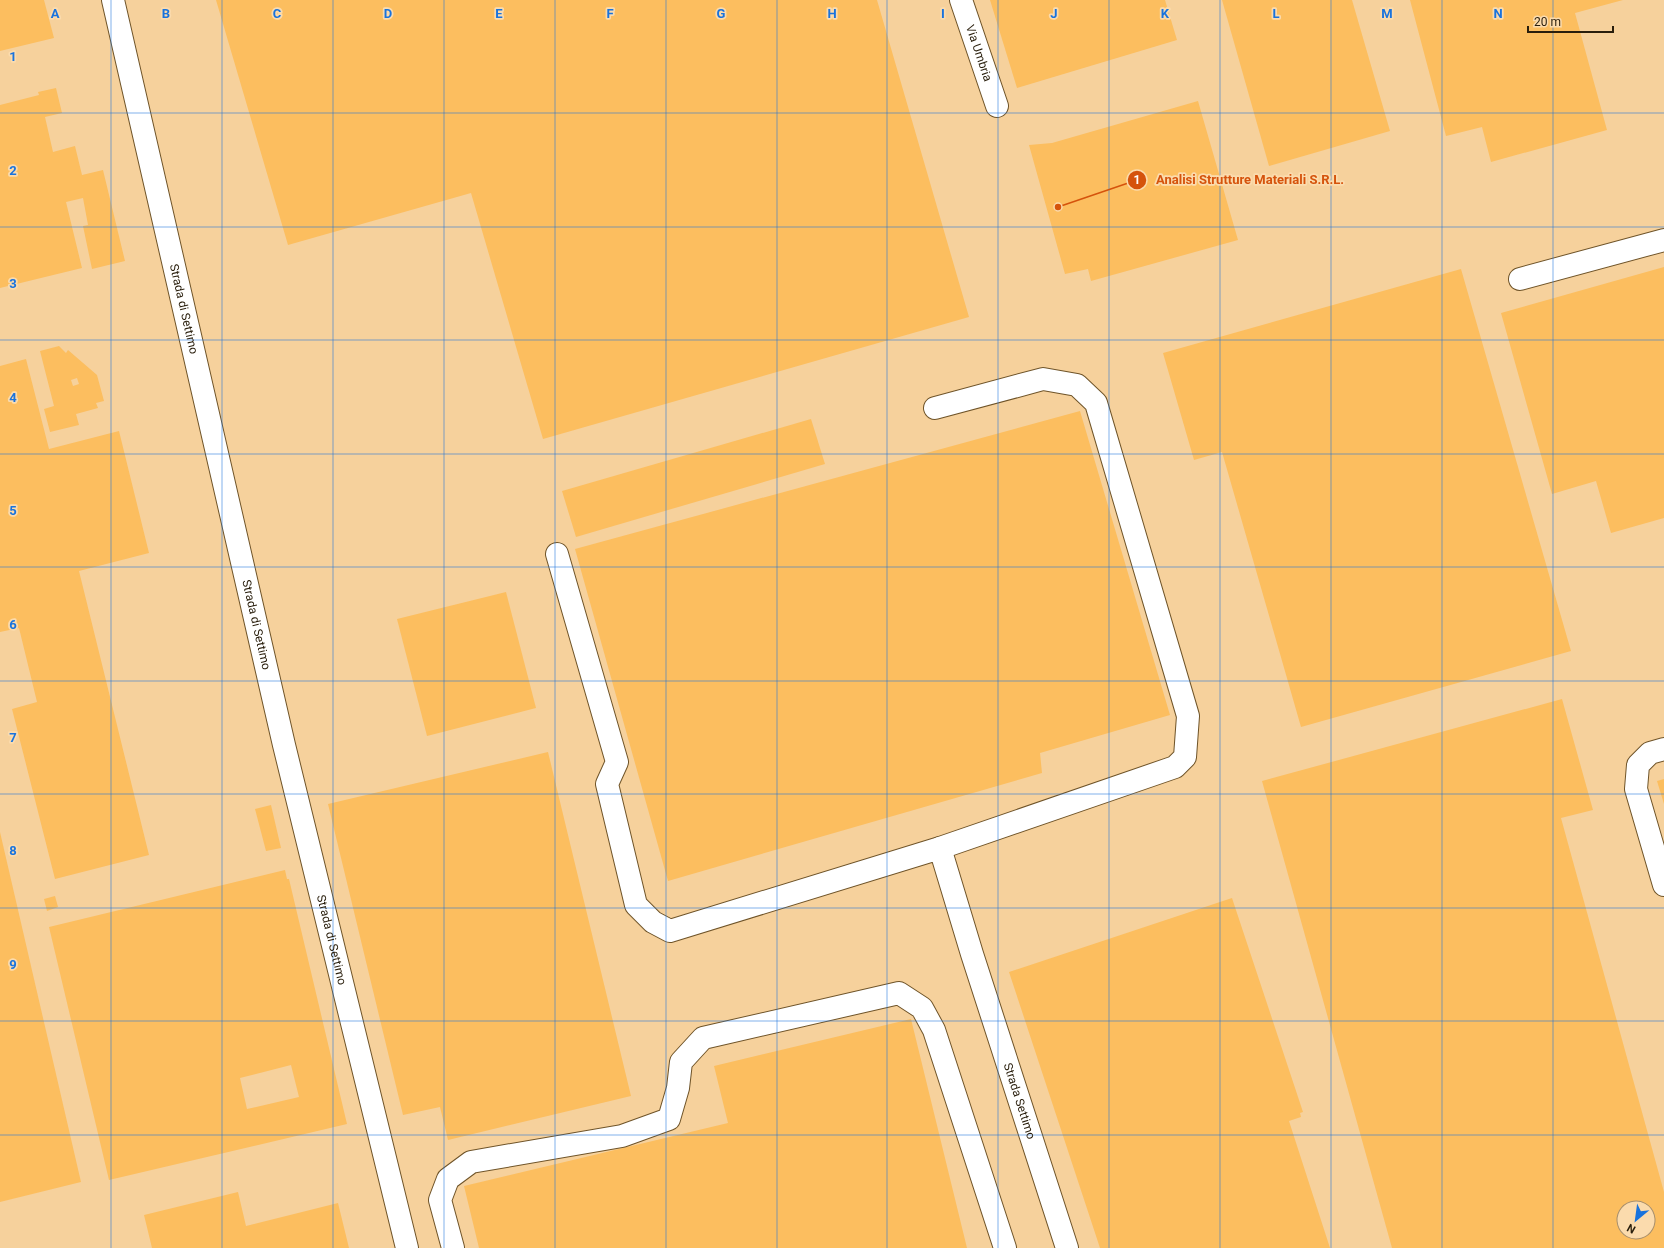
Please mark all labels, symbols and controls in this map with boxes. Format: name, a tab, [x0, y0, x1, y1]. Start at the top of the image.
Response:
text: A	[51, 6, 60, 21]
text: B	[162, 6, 170, 21]
text: C	[273, 6, 282, 21]
text: D	[384, 6, 392, 21]
text: E	[495, 6, 503, 21]
text: F	[606, 6, 614, 21]
text: G	[717, 6, 726, 21]
text: H	[827, 6, 837, 21]
text: I	[941, 6, 945, 21]
text: J	[1050, 6, 1058, 21]
text: K	[1161, 6, 1170, 21]
text: L	[1272, 6, 1280, 21]
text: M	[1381, 6, 1393, 21]
text: N	[1493, 6, 1503, 21]
scale bar	[1528, 8, 1613, 34]
text: 20 m	[1534, 15, 1561, 29]
street label: Via Umbria	[963, 23, 995, 83]
text: 1	[9, 49, 17, 64]
text: 2	[9, 163, 17, 178]
callout: Analisi Strutture Materiali S.R.L.	[1127, 167, 1352, 192]
text: Analisi Strutture Materiali S.R.L.	[1156, 172, 1344, 187]
text: 1	[1134, 173, 1140, 187]
street label: Strada di Settimo	[167, 263, 201, 356]
text: 3	[9, 276, 17, 291]
text: 4	[9, 390, 17, 405]
text: 5	[9, 503, 17, 518]
street label: Strada di Settimo	[239, 578, 274, 671]
text: 6	[9, 617, 17, 632]
text: 7	[9, 730, 17, 745]
text: 8	[9, 843, 17, 858]
street label: Strada di Settimo	[314, 893, 349, 986]
text: 9	[9, 957, 17, 972]
street label: Strada Settimo	[1001, 1061, 1038, 1141]
north arrow	[1616, 1200, 1656, 1240]
text: N	[1625, 1221, 1638, 1236]

